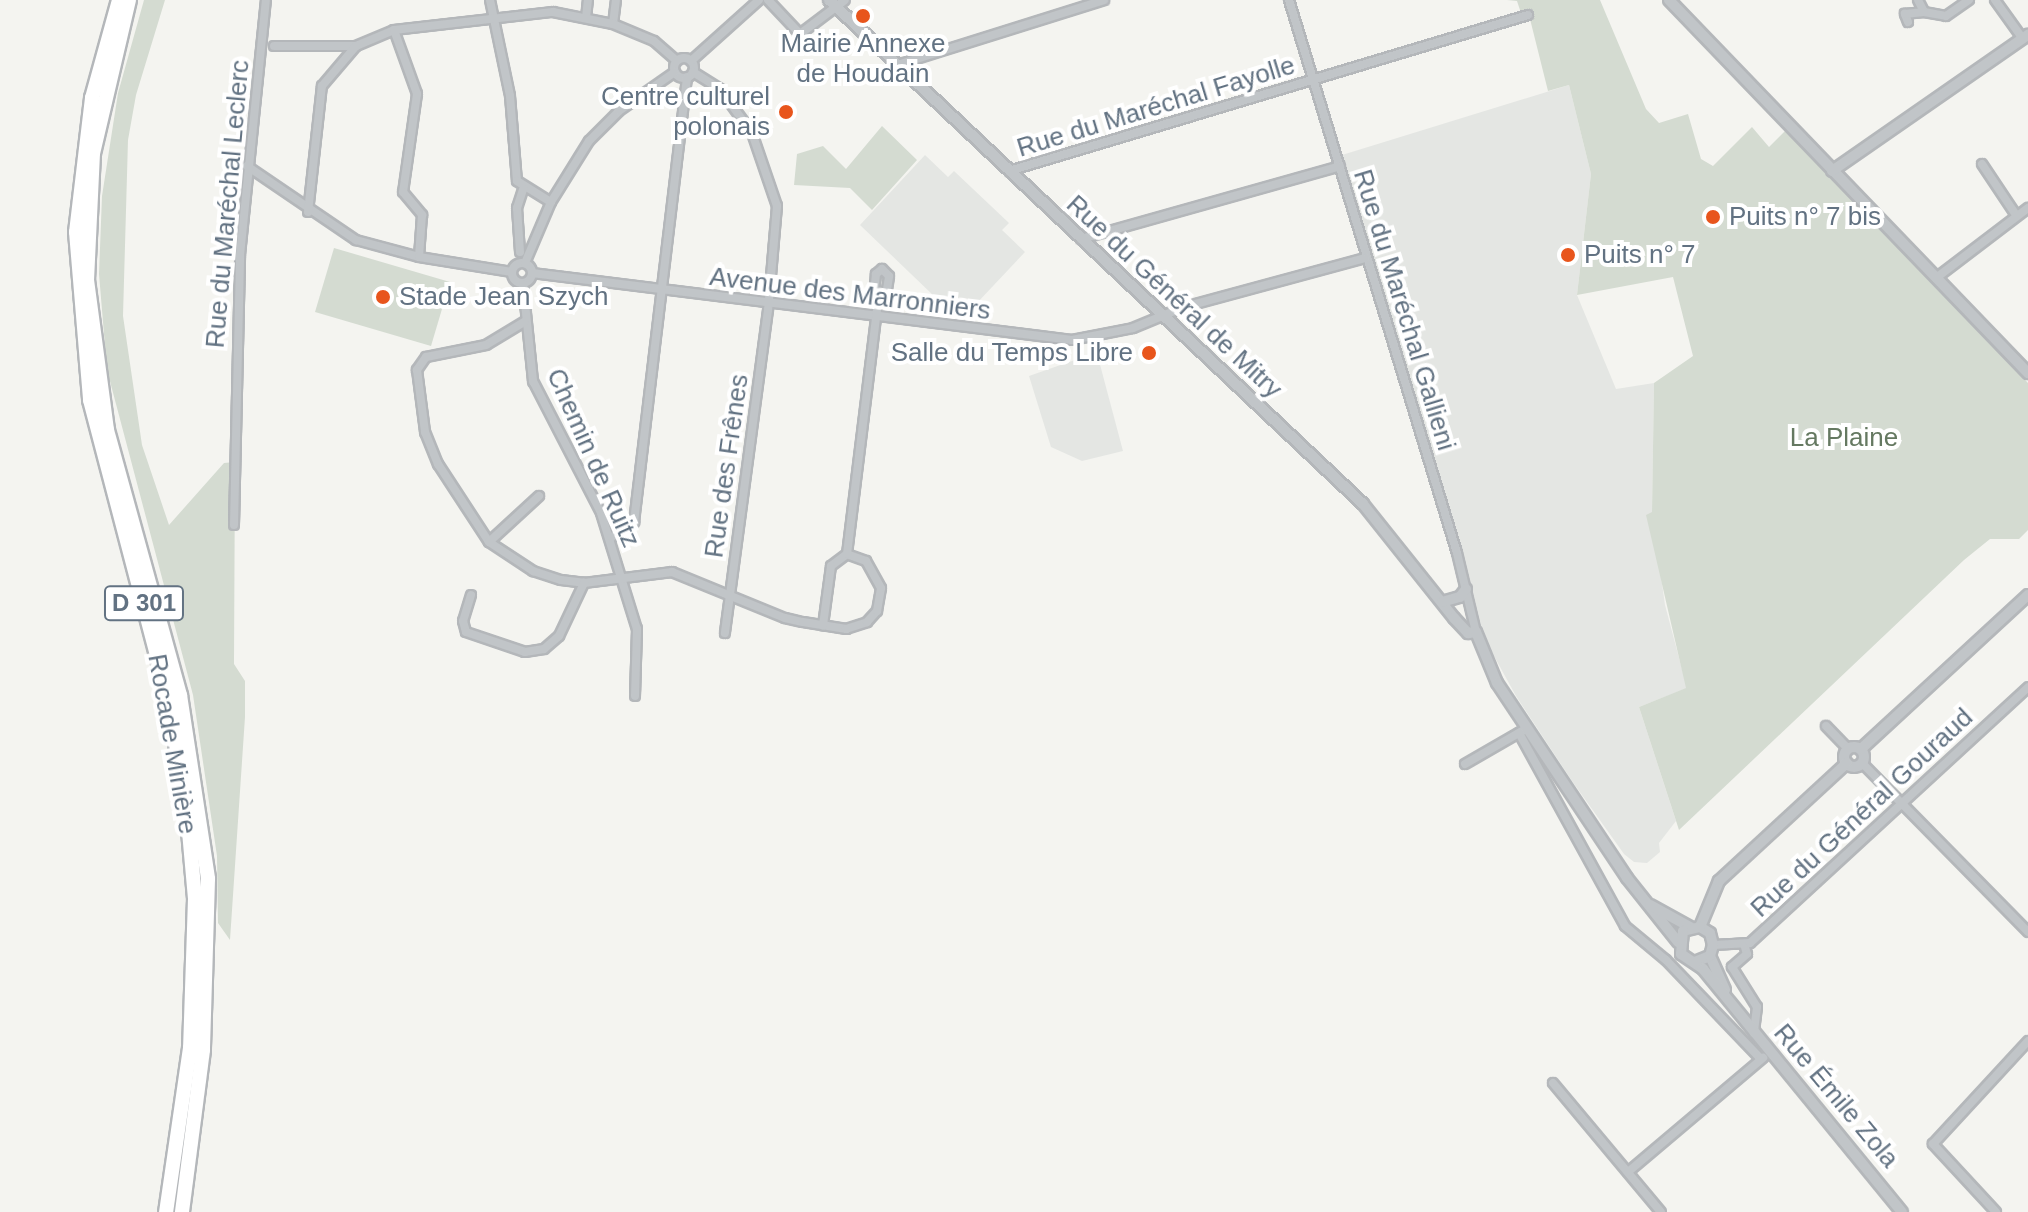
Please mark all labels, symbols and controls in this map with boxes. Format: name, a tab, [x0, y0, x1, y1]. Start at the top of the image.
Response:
marker: Mairie Annexe de Houdain	[854, 7, 872, 25]
place label: Mairie Annexe de Houdain	[780, 28, 946, 90]
street label: Rue du Maréchal Fayolle	[1013, 50, 1299, 164]
street label: Rue du Maréchal Leclerc	[200, 59, 256, 349]
place label: Centre culturel polonais	[601, 81, 770, 142]
marker: Centre culturel polonais	[777, 103, 795, 121]
street label: Rue du Maréchal Gallieni	[1346, 166, 1462, 454]
street label: Rue du Général de Mitry	[1060, 189, 1288, 405]
place label: Puits n° 7 bis	[1729, 201, 1881, 233]
marker: Puits n° 7 bis	[1704, 208, 1722, 226]
place label: Puits n° 7	[1584, 239, 1696, 271]
marker: Puits n° 7	[1559, 246, 1577, 264]
street label: Avenue des Marronniers	[708, 261, 992, 327]
place label: Stade Jean Szych	[399, 281, 609, 313]
marker: Stade Jean Szych	[374, 288, 392, 306]
place label: Salle du Temps Libre	[890, 337, 1133, 369]
marker: Salle du Temps Libre	[1140, 344, 1158, 362]
street label: Chemin de Ruitz	[540, 364, 646, 552]
street label: Rue des Frênes	[699, 372, 755, 560]
park label: La Plaine	[1790, 422, 1898, 454]
road number: D 301	[102, 583, 186, 623]
street label: Rocade Minière	[141, 652, 203, 836]
street label: Rue du Général Gouraud	[1745, 702, 1979, 924]
street label: Rue Émile Zola	[1767, 1018, 1905, 1174]

